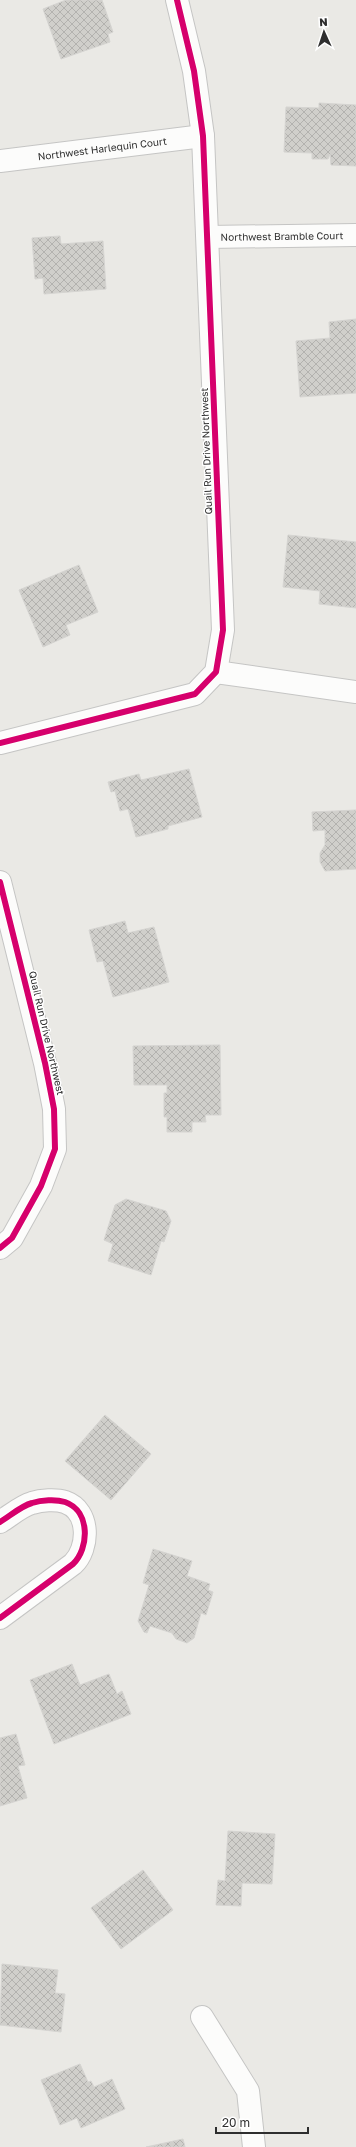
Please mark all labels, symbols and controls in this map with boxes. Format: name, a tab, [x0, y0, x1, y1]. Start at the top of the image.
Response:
north arrow	[304, 12, 344, 52]
text: N	[319, 15, 328, 28]
street label: Northwest Harlequin Court	[37, 135, 167, 162]
street label: Northwest Bramble Court	[220, 229, 344, 243]
street label: Quail Run Drive Northwest	[198, 387, 214, 515]
street label: Quail Run Drive Northwest	[27, 970, 67, 1096]
scale bar	[216, 2109, 308, 2135]
text: 20 m	[222, 2115, 250, 2130]

